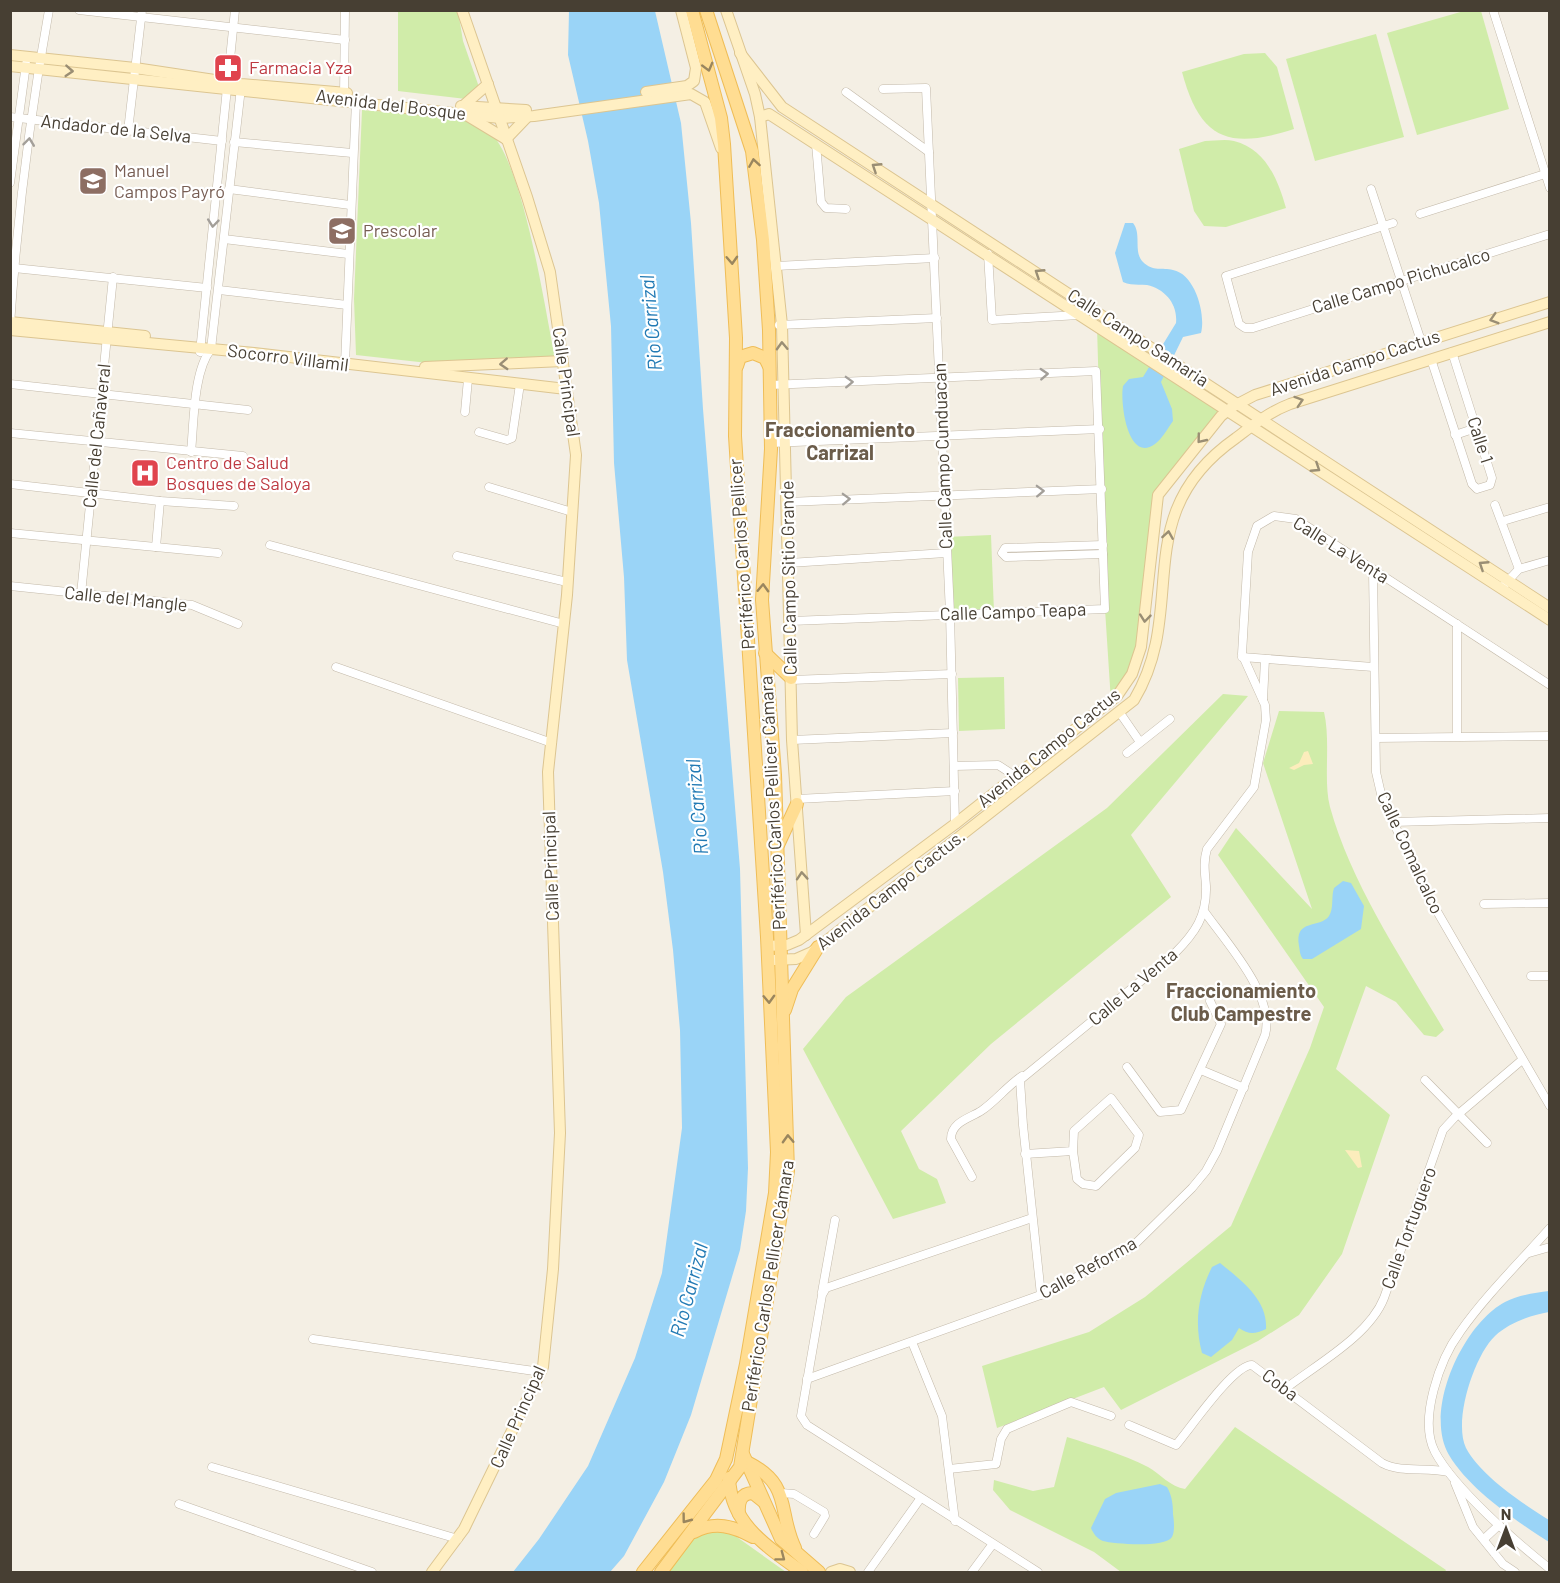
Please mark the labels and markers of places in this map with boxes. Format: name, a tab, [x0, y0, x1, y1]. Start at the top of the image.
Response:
pharmacy icon: Farmacia Yza	[212, 52, 244, 84]
place label: Farmacia Yza	[249, 56, 352, 78]
place label: Manuel Campos Payró	[114, 159, 225, 202]
school or university icon: Manuel Campos Payró	[77, 165, 109, 197]
school or university icon: Prescolar	[326, 215, 358, 247]
place label: Prescolar	[363, 219, 438, 241]
place label: Centro de Salud Bosques de Saloya	[166, 451, 311, 494]
hospital icon: Centro de Salud Bosques de Saloya	[129, 457, 161, 489]

